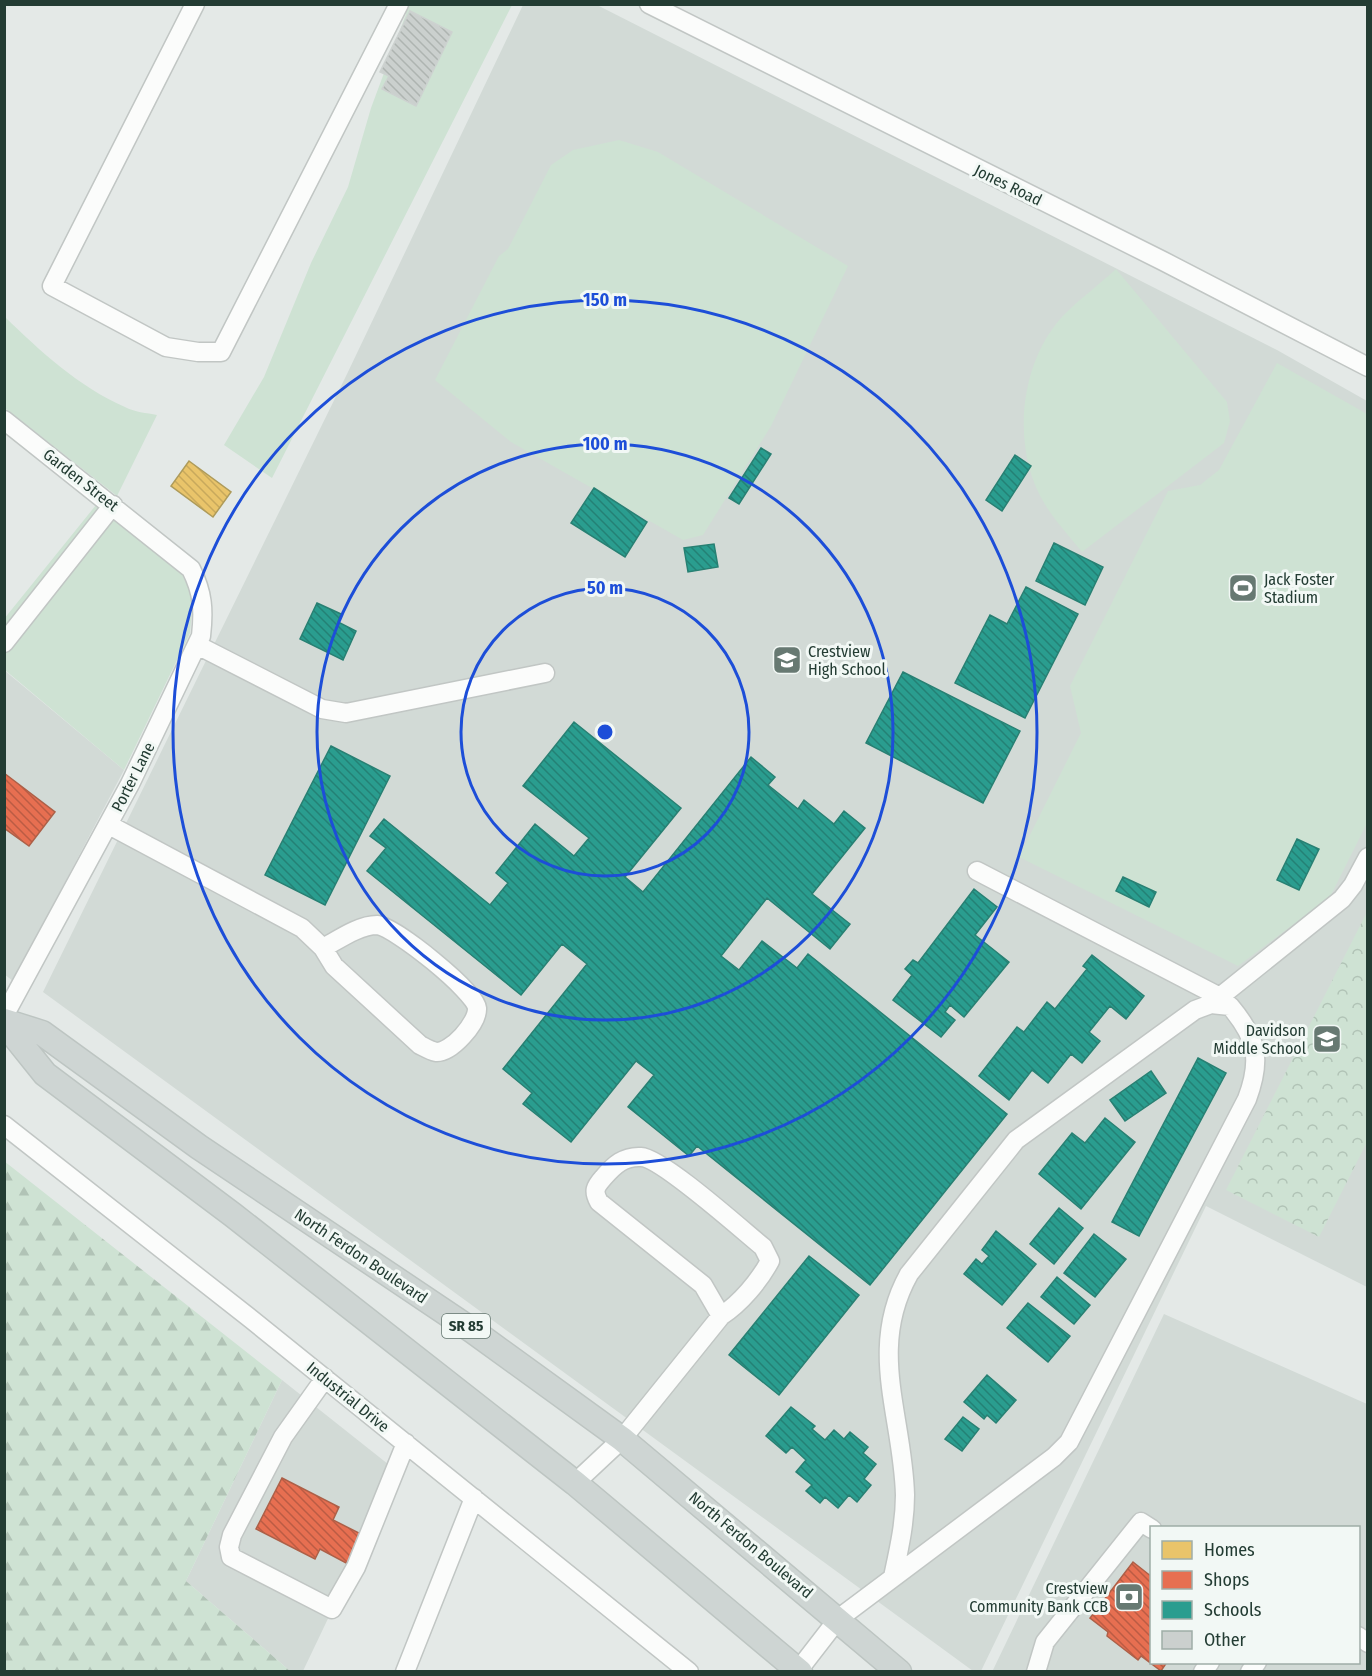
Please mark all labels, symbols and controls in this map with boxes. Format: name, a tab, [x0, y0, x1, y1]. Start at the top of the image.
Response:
street label: Jones Road	[971, 160, 1045, 210]
text: 150 m	[583, 289, 627, 311]
text: 100 m	[583, 433, 627, 455]
street label: Garden Street	[40, 445, 123, 516]
place label: Jack Foster Stadium	[1264, 570, 1335, 607]
sports icon: Jack Foster Stadium	[1227, 572, 1259, 604]
text: 50 m	[587, 577, 623, 599]
place label: Crestview High School	[808, 642, 886, 679]
school or university icon: Crestview High School	[771, 644, 803, 676]
centre of rings	[595, 722, 615, 742]
street label: Porter Lane	[107, 739, 159, 815]
place label: Davidson Middle School	[1213, 1021, 1306, 1058]
school or university icon: Davidson Middle School	[1311, 1023, 1343, 1055]
street label: North Ferdon Boulevard	[291, 1205, 431, 1307]
road number: SR 85	[442, 1314, 490, 1338]
street label: Industrial Drive	[303, 1358, 393, 1436]
street label: North Ferdon Boulevard	[685, 1488, 817, 1602]
legend	[1150, 1526, 1360, 1664]
text: Homes	[1204, 1539, 1255, 1561]
text: Shops	[1204, 1569, 1249, 1591]
place label: Crestview Community Bank CCB	[969, 1579, 1109, 1616]
bank icon: Crestview Community Bank CCB	[1113, 1581, 1145, 1613]
text: Schools	[1204, 1599, 1262, 1621]
text: Other	[1204, 1629, 1247, 1651]

